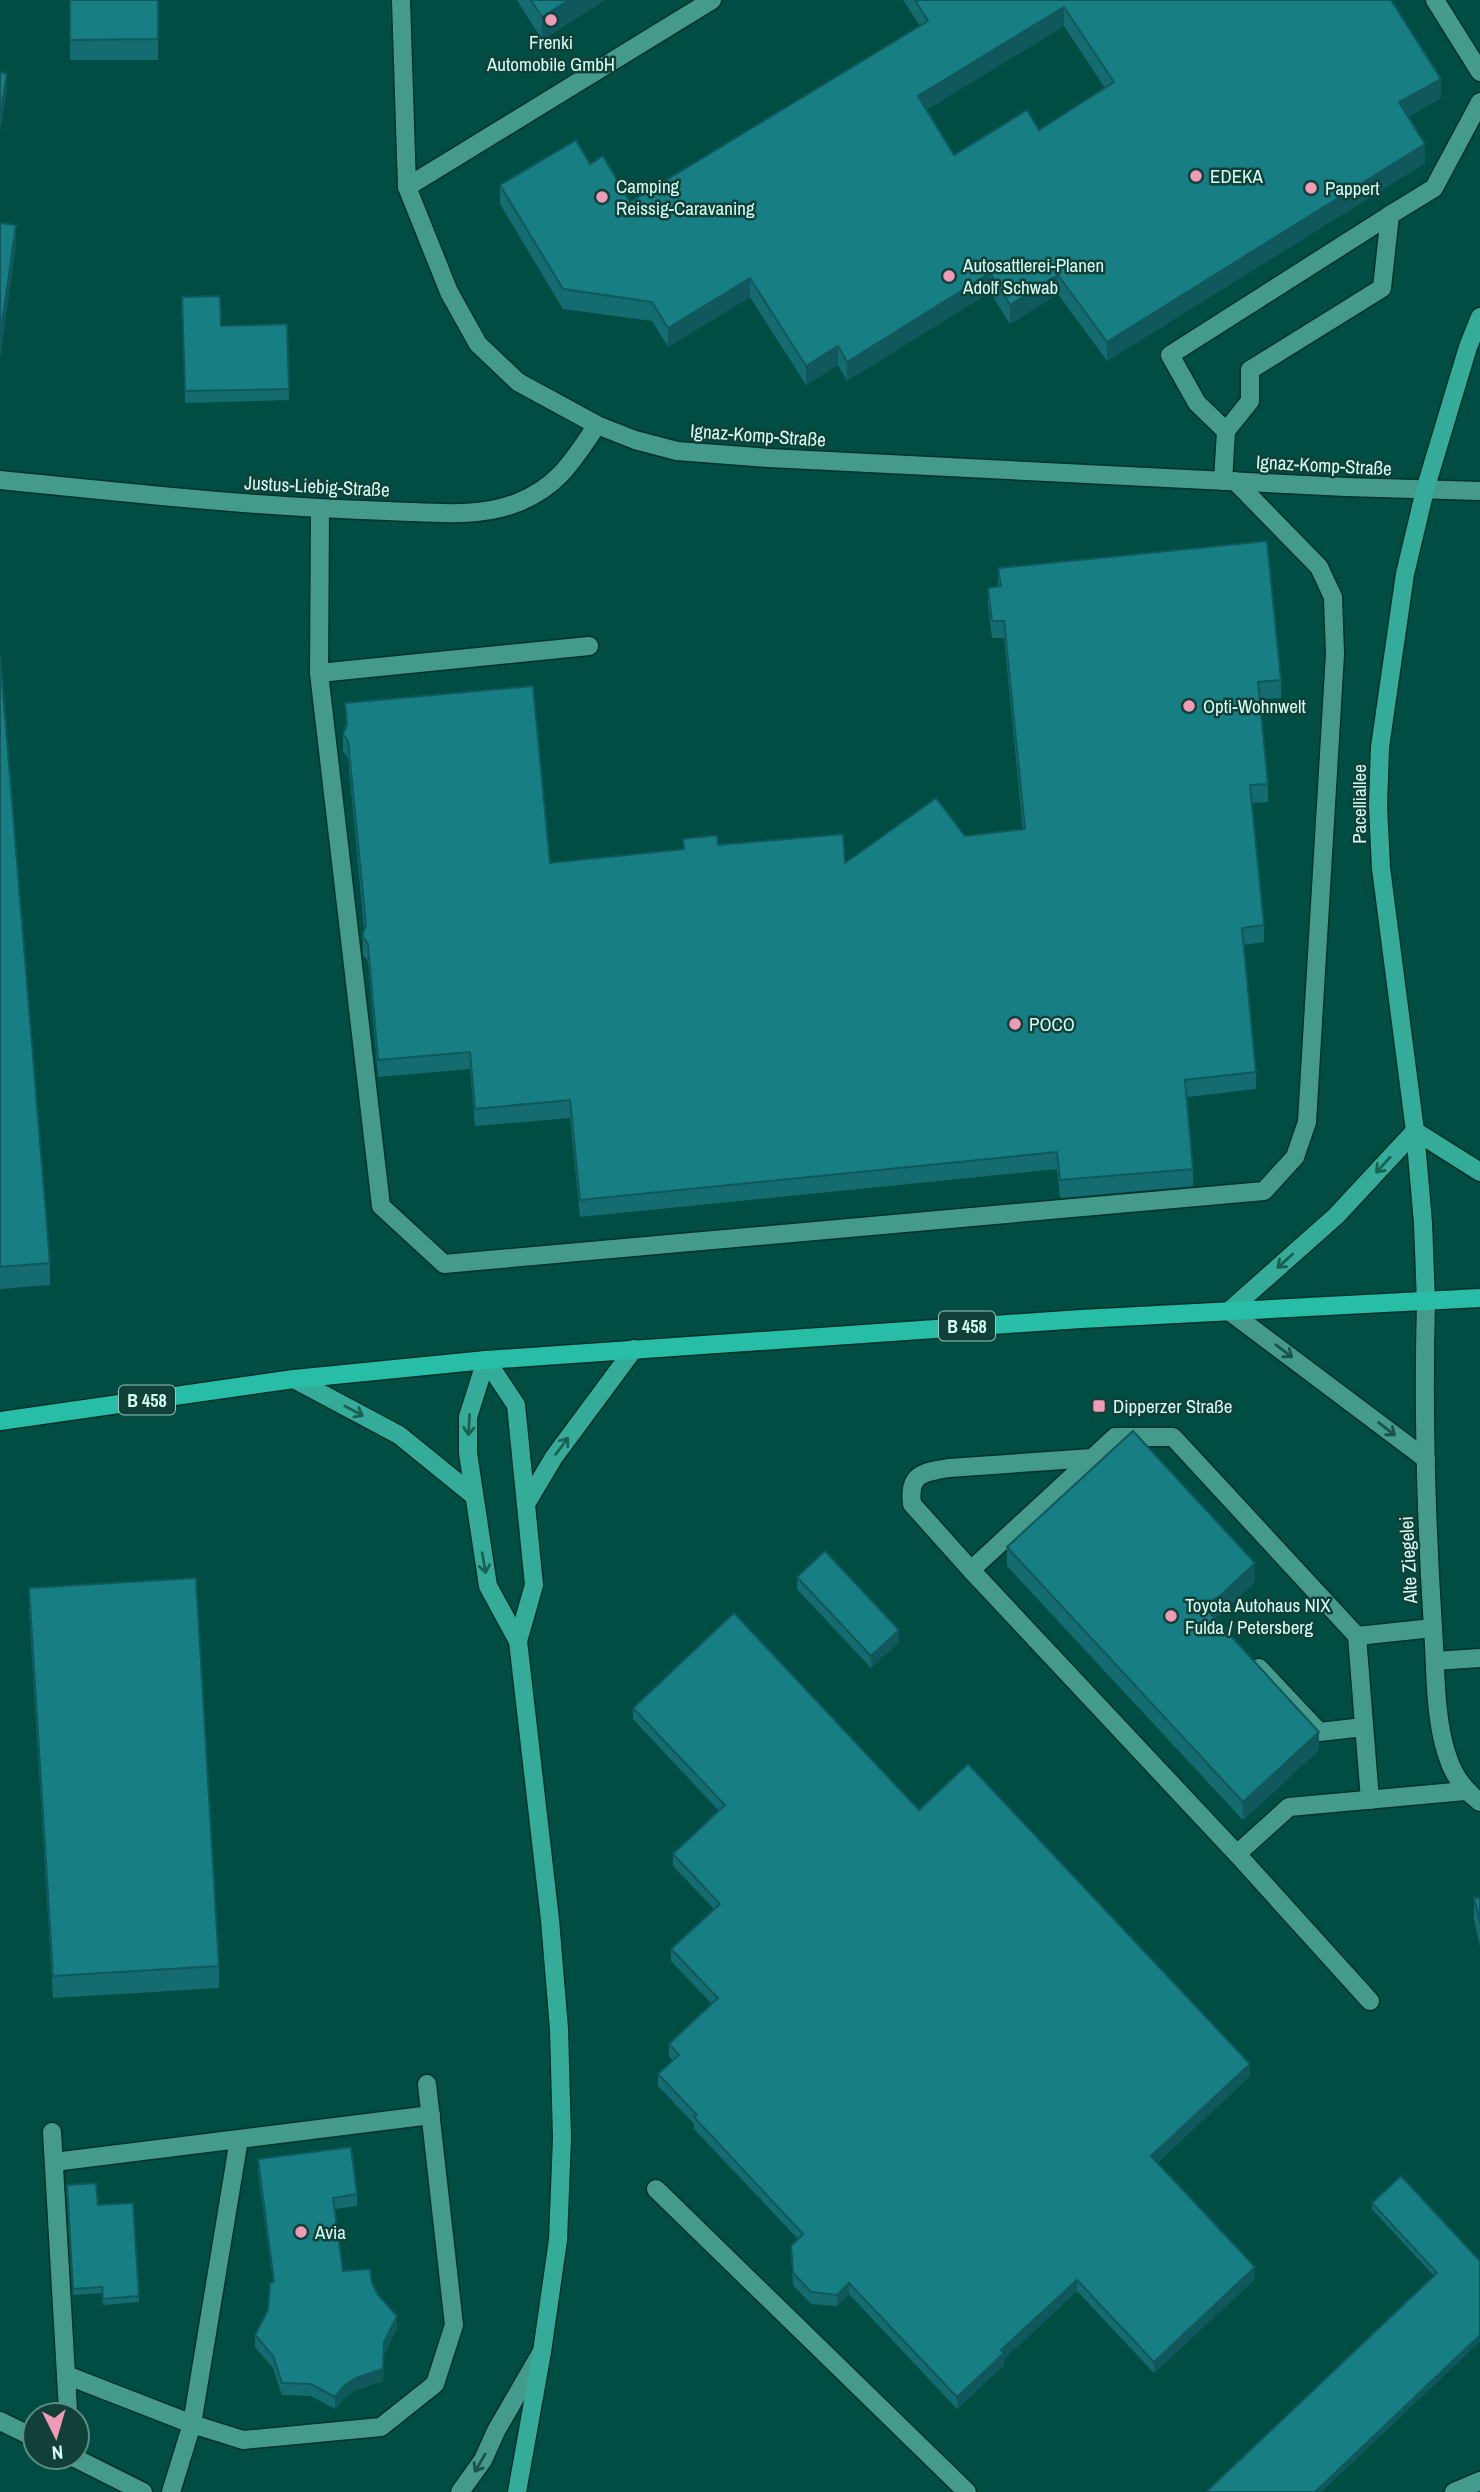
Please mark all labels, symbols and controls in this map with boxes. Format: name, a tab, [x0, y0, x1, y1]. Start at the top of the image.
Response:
marker: Frenki Automobile GmbH	[543, 12, 559, 28]
place label: Frenki Automobile GmbH	[486, 29, 615, 77]
place label: EDEKA	[1210, 163, 1263, 189]
marker: EDEKA	[1188, 168, 1204, 184]
place label: Camping Reissig-Caravaning	[616, 173, 755, 221]
place label: Pappert	[1325, 175, 1380, 201]
marker: Pappert	[1303, 180, 1319, 196]
marker: Camping Reissig-Caravaning	[594, 189, 610, 205]
place label: Autosattlerei-Planen Adolf Schwab	[962, 252, 1104, 300]
marker: Autosattlerei-Planen Adolf Schwab	[941, 268, 957, 284]
street label: Ignaz-Komp-Straße	[689, 417, 827, 453]
street label: Ignaz-Komp-Straße	[1255, 448, 1393, 482]
street label: Justus-Liebig-Straße	[244, 469, 390, 503]
place label: Opti-Wohnwelt	[1203, 693, 1306, 719]
marker: Opti-Wohnwelt	[1181, 698, 1197, 714]
street label: Pacelliallee	[1346, 764, 1372, 844]
place label: POCO	[1029, 1011, 1075, 1037]
marker: POCO	[1007, 1016, 1023, 1032]
one-way arrow	[1375, 1156, 1392, 1173]
one-way arrow	[1276, 1253, 1294, 1269]
road number: B 458	[939, 1311, 995, 1340]
one-way arrow	[1274, 1344, 1293, 1359]
road number: B 458	[119, 1386, 175, 1414]
place label: Dipperzer Straße	[1113, 1393, 1233, 1419]
marker: Dipperzer Straße	[1091, 1398, 1107, 1414]
one-way arrow	[343, 1405, 364, 1418]
one-way arrow	[462, 1413, 475, 1436]
one-way arrow	[1377, 1421, 1395, 1436]
one-way arrow	[555, 1438, 570, 1456]
street label: Alte Ziegelei	[1393, 1516, 1423, 1605]
one-way arrow	[478, 1551, 491, 1574]
place label: Toyota Autohaus NIX Fulda / Petersberg	[1185, 1592, 1331, 1640]
marker: Toyota Autohaus NIX Fulda / Petersberg	[1163, 1608, 1179, 1624]
place label: Avia	[314, 2219, 346, 2245]
marker: Avia	[293, 2224, 309, 2240]
north arrow	[21, 2401, 91, 2471]
text: N	[51, 2439, 64, 2466]
one-way arrow	[473, 2452, 487, 2472]

